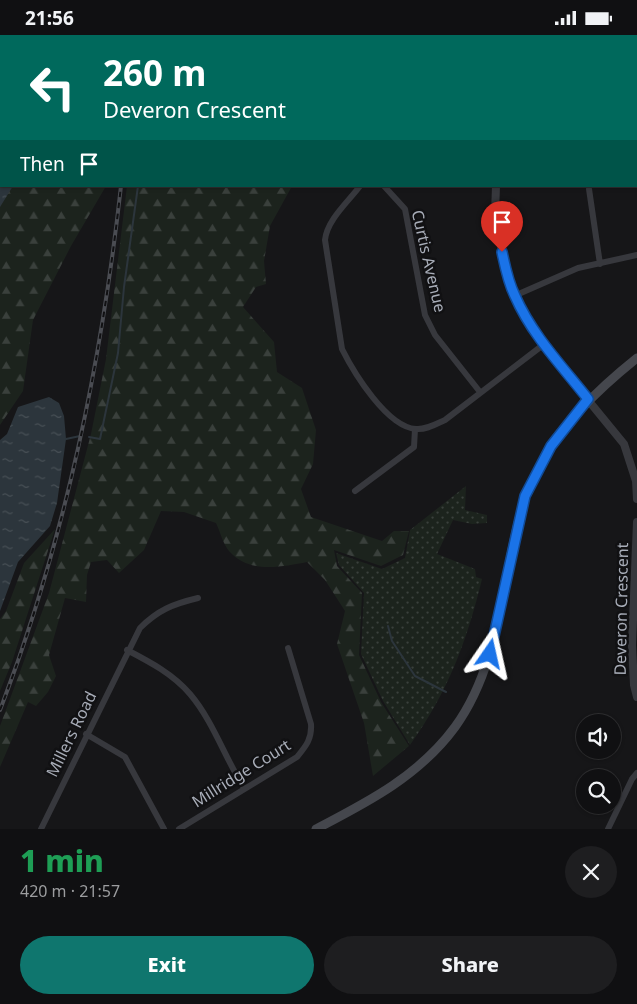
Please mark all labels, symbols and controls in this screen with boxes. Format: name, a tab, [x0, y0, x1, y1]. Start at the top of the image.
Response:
text: 21:56	[25, 5, 74, 31]
text: 260 m	[103, 49, 206, 96]
icon: left	[20, 55, 85, 120]
text: Deveron Crescent	[103, 94, 286, 124]
icon: arrive	[75, 150, 103, 178]
text: Then	[20, 151, 65, 177]
pin	[481, 201, 523, 252]
street label: Curtis Avenue	[407, 208, 451, 314]
icon: arrive	[488, 208, 516, 236]
street label: Deveron Crescent	[609, 542, 633, 676]
position arrow	[463, 627, 515, 679]
street label: Millers Road	[41, 687, 101, 781]
map controls	[576, 714, 621, 814]
button: sound	[576, 714, 621, 759]
street label: Millridge Court	[187, 734, 295, 812]
button: search	[576, 769, 621, 814]
text: 1 min	[20, 840, 104, 881]
button: close	[565, 846, 617, 898]
text: 420 m · 21:57	[20, 880, 120, 902]
button: Exit	[20, 936, 314, 994]
button: Share	[324, 936, 617, 994]

